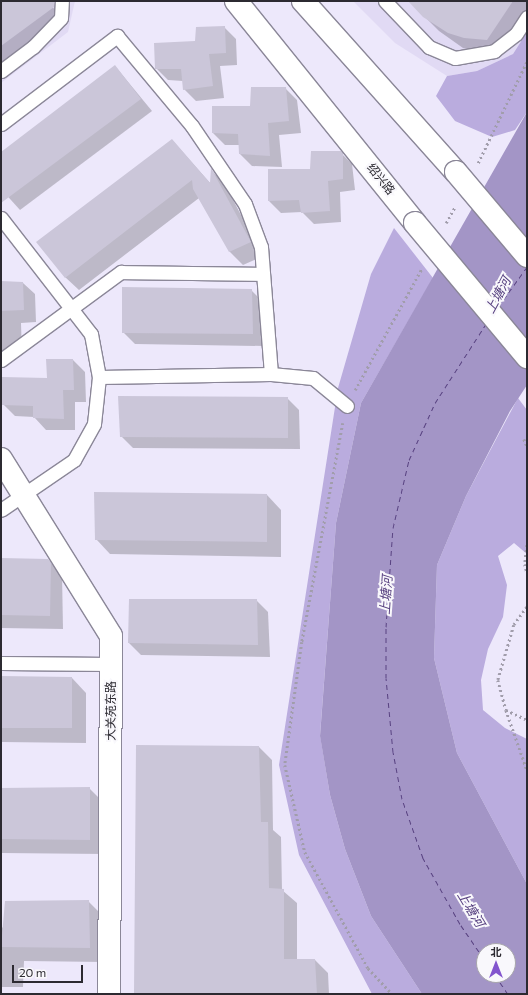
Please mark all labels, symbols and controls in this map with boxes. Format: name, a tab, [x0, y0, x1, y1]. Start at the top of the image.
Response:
street label: 绍兴路	[364, 160, 398, 198]
water label: 上塘河	[482, 274, 514, 316]
water label: 上塘河	[377, 575, 395, 615]
street label: 大关苑东路	[104, 681, 118, 741]
water label: 上塘河	[454, 888, 488, 930]
north arrow	[476, 943, 516, 983]
text: 北	[491, 945, 502, 958]
scale bar	[14, 957, 85, 983]
text: 20 m	[19, 965, 46, 979]

